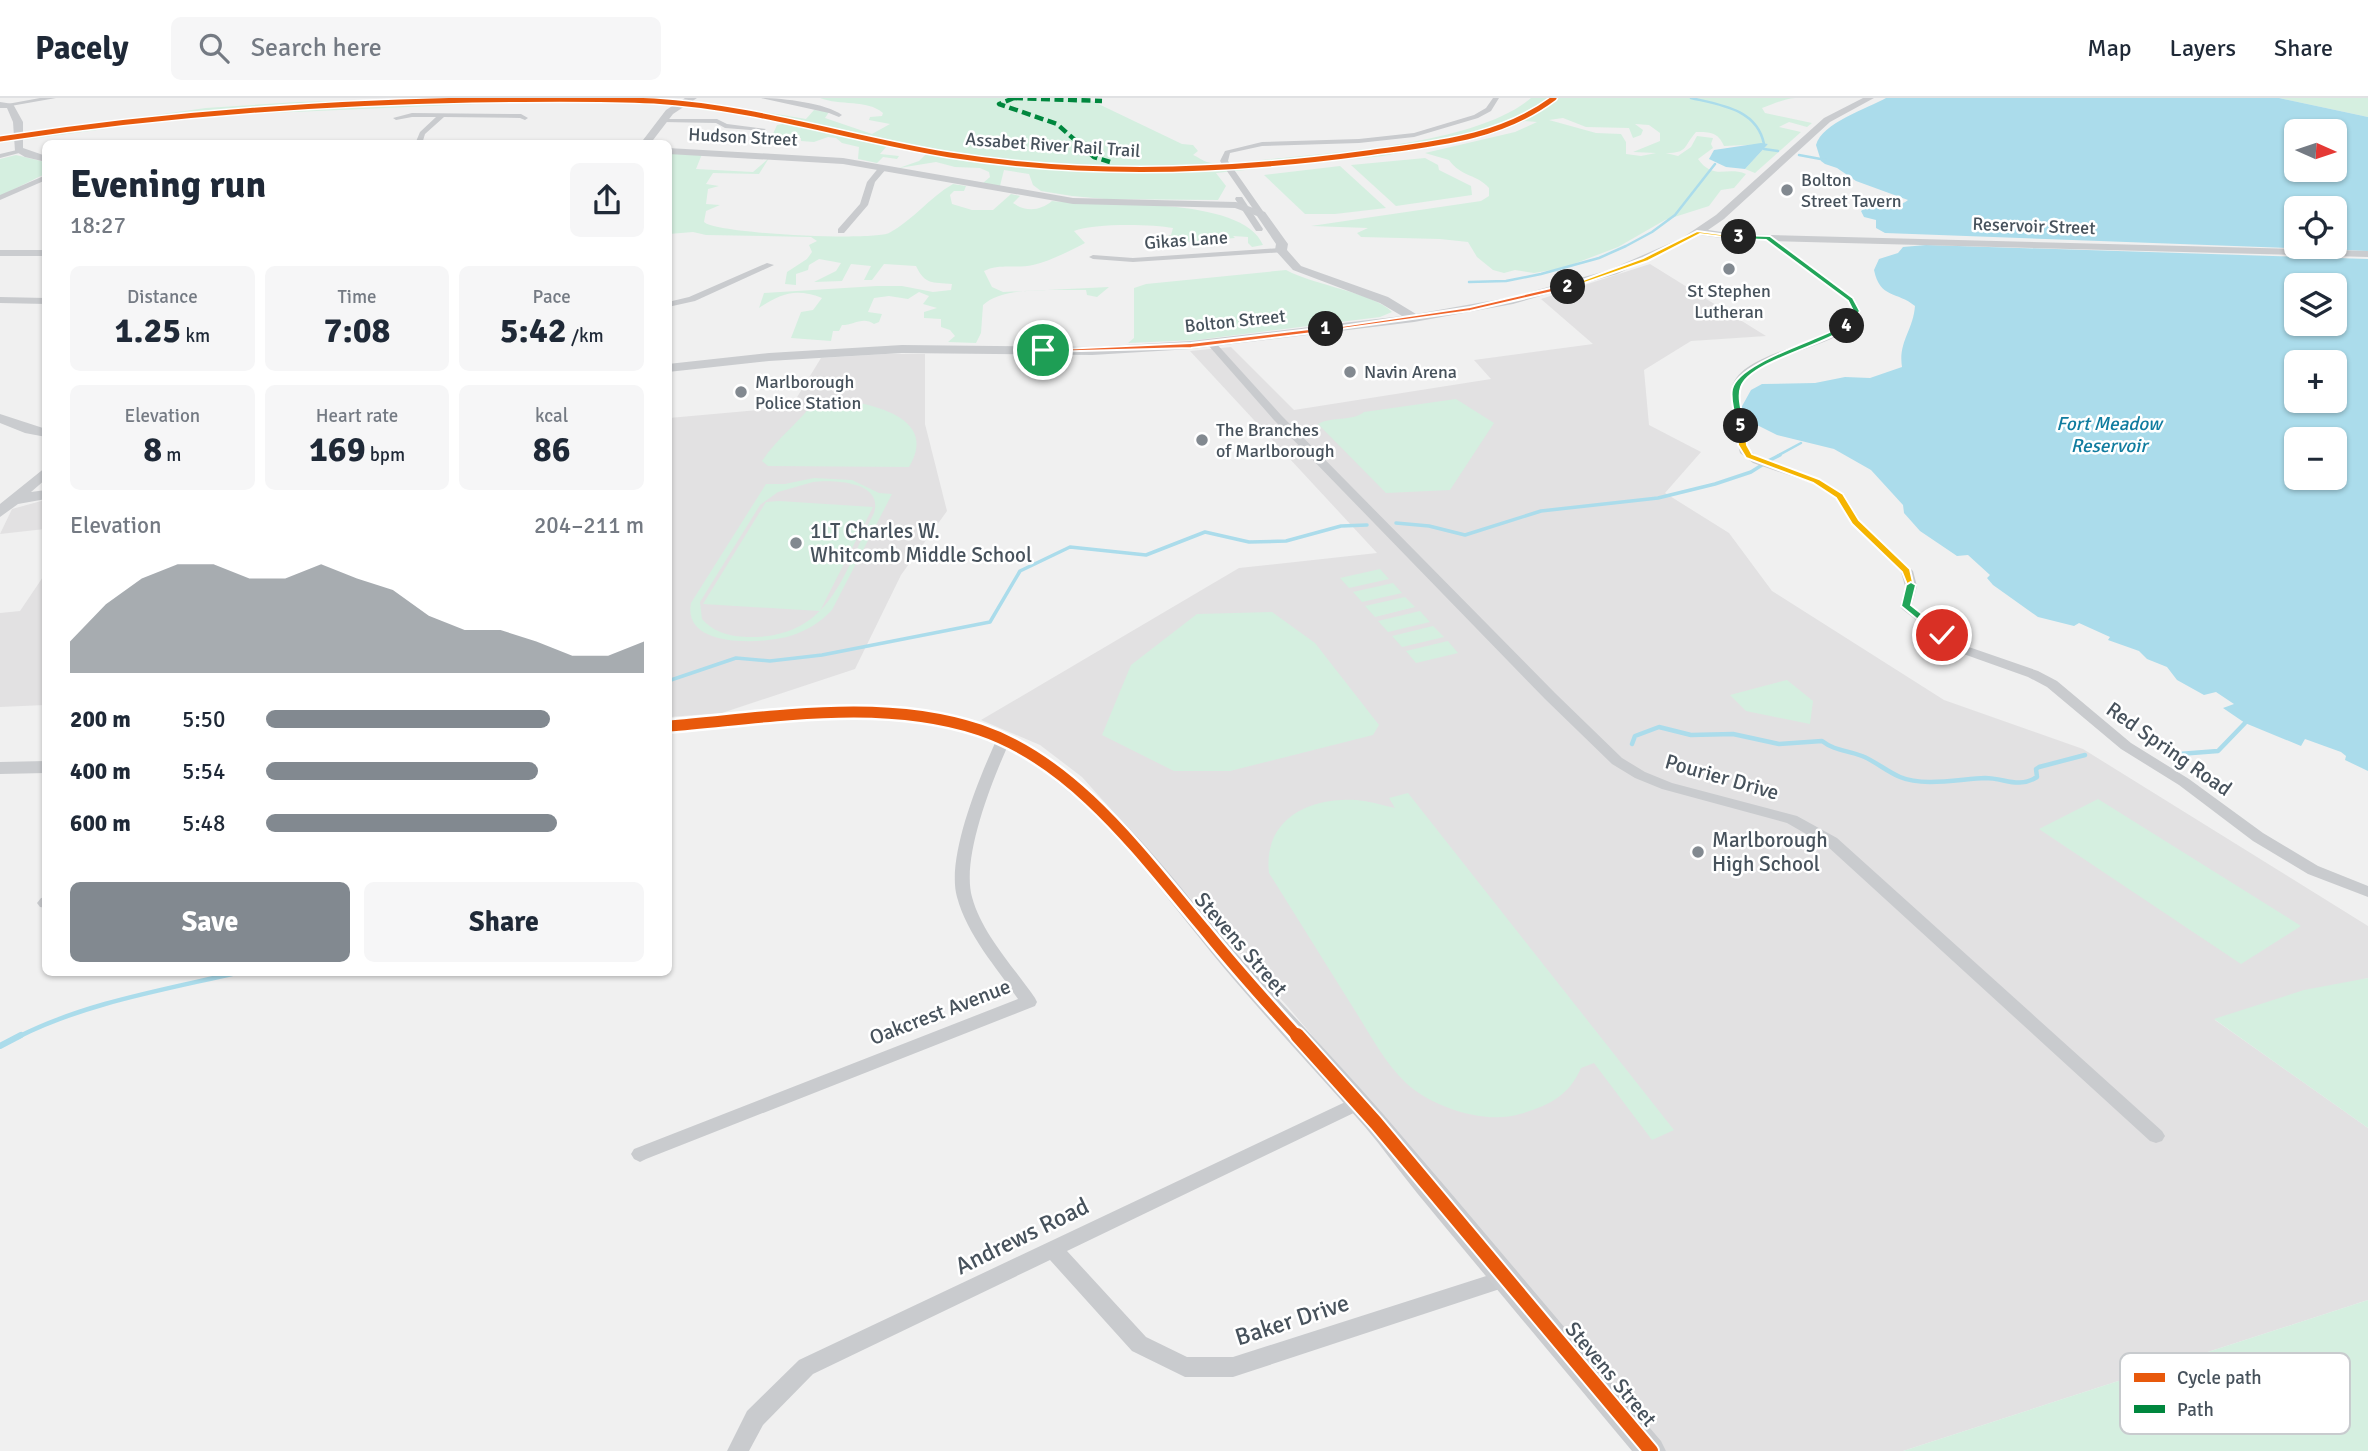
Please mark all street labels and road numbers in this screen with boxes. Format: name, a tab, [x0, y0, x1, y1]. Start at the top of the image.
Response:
street label: Hudson Street	[688, 123, 798, 151]
street label: Assabet River Rail Trail	[965, 128, 1141, 162]
street label: Reservoir Street	[1972, 213, 2096, 239]
street label: Gikas Lane	[1144, 226, 1228, 254]
street label: Bolton Street	[1183, 305, 1287, 337]
street label: Red Spring Road	[2101, 696, 2237, 802]
street label: Pourier Drive	[1662, 748, 1782, 806]
street label: Stevens Street	[1189, 887, 1293, 1001]
street label: Oakcrest Avenue	[866, 973, 1014, 1051]
street label: Andrews Road	[950, 1191, 1094, 1281]
street label: Baker Drive	[1231, 1287, 1353, 1353]
street label: Stevens Street	[1560, 1316, 1662, 1432]

